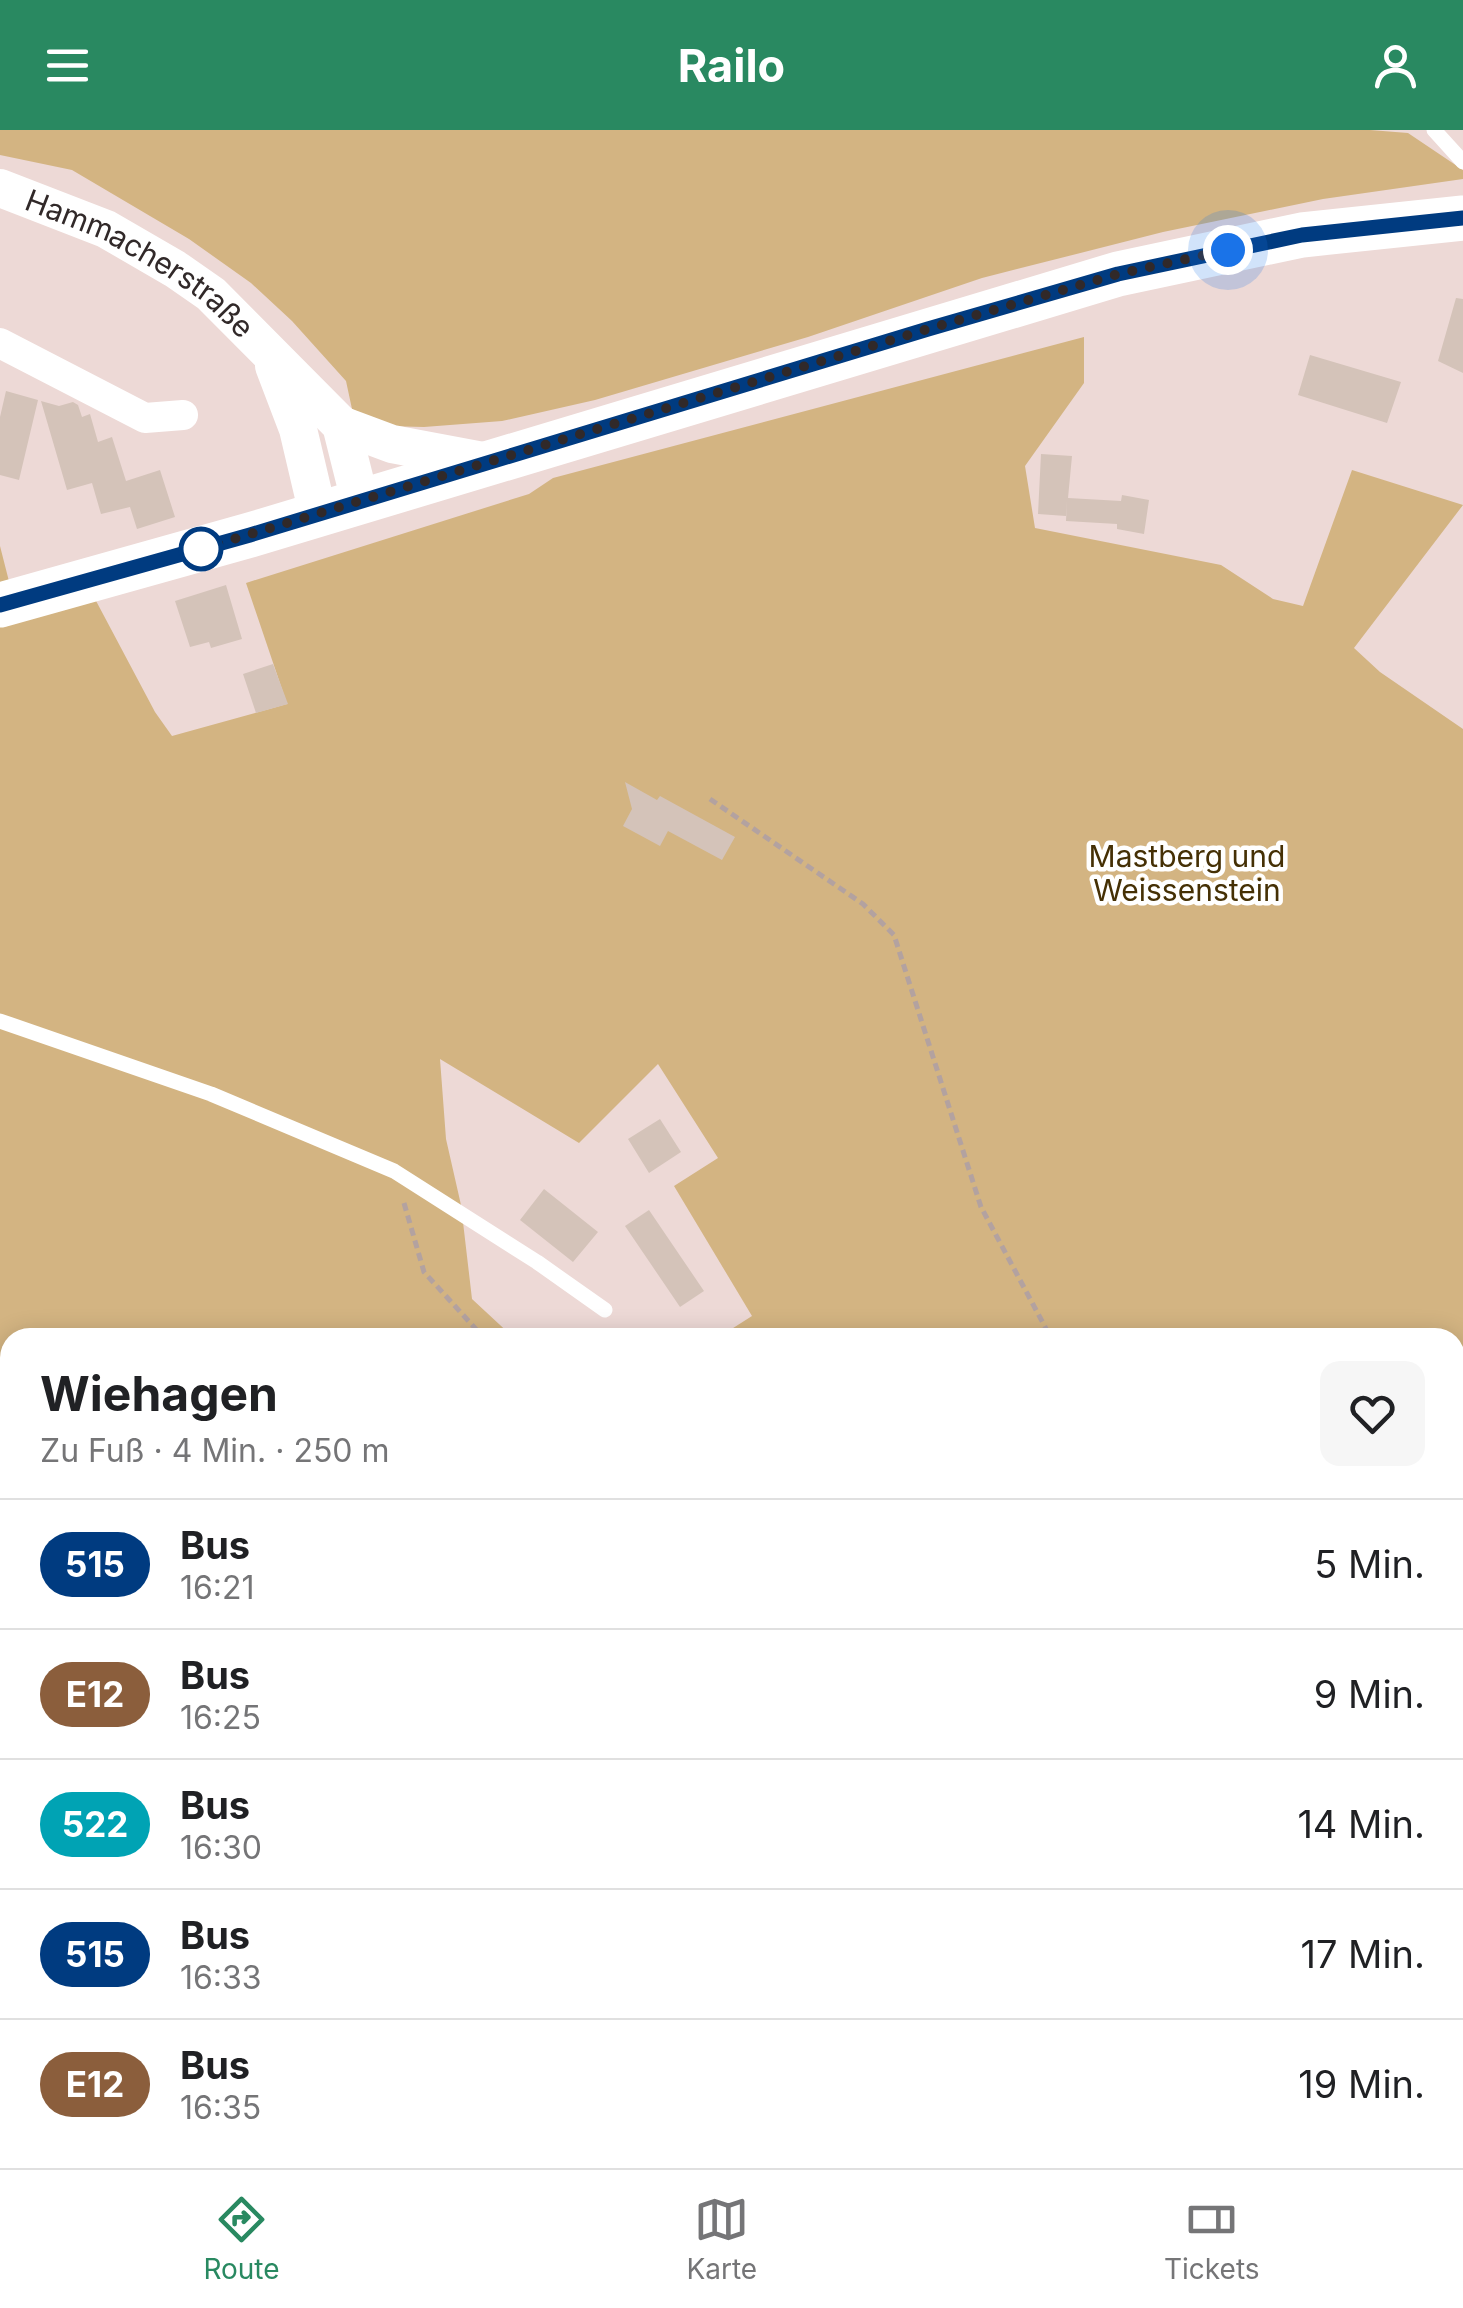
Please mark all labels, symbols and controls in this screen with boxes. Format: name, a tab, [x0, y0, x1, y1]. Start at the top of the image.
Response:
icon: menu	[40, 38, 95, 93]
text: Railo	[678, 38, 785, 93]
icon: person	[1368, 38, 1423, 93]
street label: Hammacherstraße	[21, 182, 262, 345]
your location	[1203, 225, 1253, 275]
unlabelled marker	[180, 528, 222, 570]
park label: Mastberg und Weissenstein	[1089, 838, 1285, 908]
button: heart	[1320, 1361, 1425, 1466]
text: Wiehagen	[40, 1364, 278, 1423]
text: Zu Fuß · 4 Min. · 250 m	[40, 1431, 390, 1470]
text: Bus	[180, 1522, 250, 1568]
text: 5 Min.	[1314, 1541, 1425, 1587]
text: 515	[65, 1543, 125, 1585]
text: 16:21	[180, 1568, 255, 1607]
text: Bus	[180, 1652, 250, 1698]
text: 9 Min.	[1314, 1671, 1425, 1717]
text: E12	[66, 1673, 124, 1715]
text: 16:25	[180, 1698, 261, 1737]
text: Bus	[180, 1782, 250, 1828]
text: 14 Min.	[1297, 1801, 1425, 1847]
text: 522	[62, 1803, 128, 1845]
text: 16:30	[180, 1828, 262, 1867]
text: Bus	[180, 1912, 250, 1958]
text: 17 Min.	[1300, 1931, 1425, 1977]
text: 515	[65, 1933, 125, 1975]
text: 16:33	[180, 1958, 262, 1997]
text: Bus	[180, 2042, 250, 2088]
text: 19 Min.	[1298, 2061, 1425, 2107]
text: E12	[66, 2063, 124, 2105]
text: 16:35	[180, 2088, 261, 2127]
tab: Route	[203, 2192, 280, 2286]
tab: Karte	[686, 2192, 757, 2286]
tab: Tickets	[1164, 2192, 1260, 2286]

